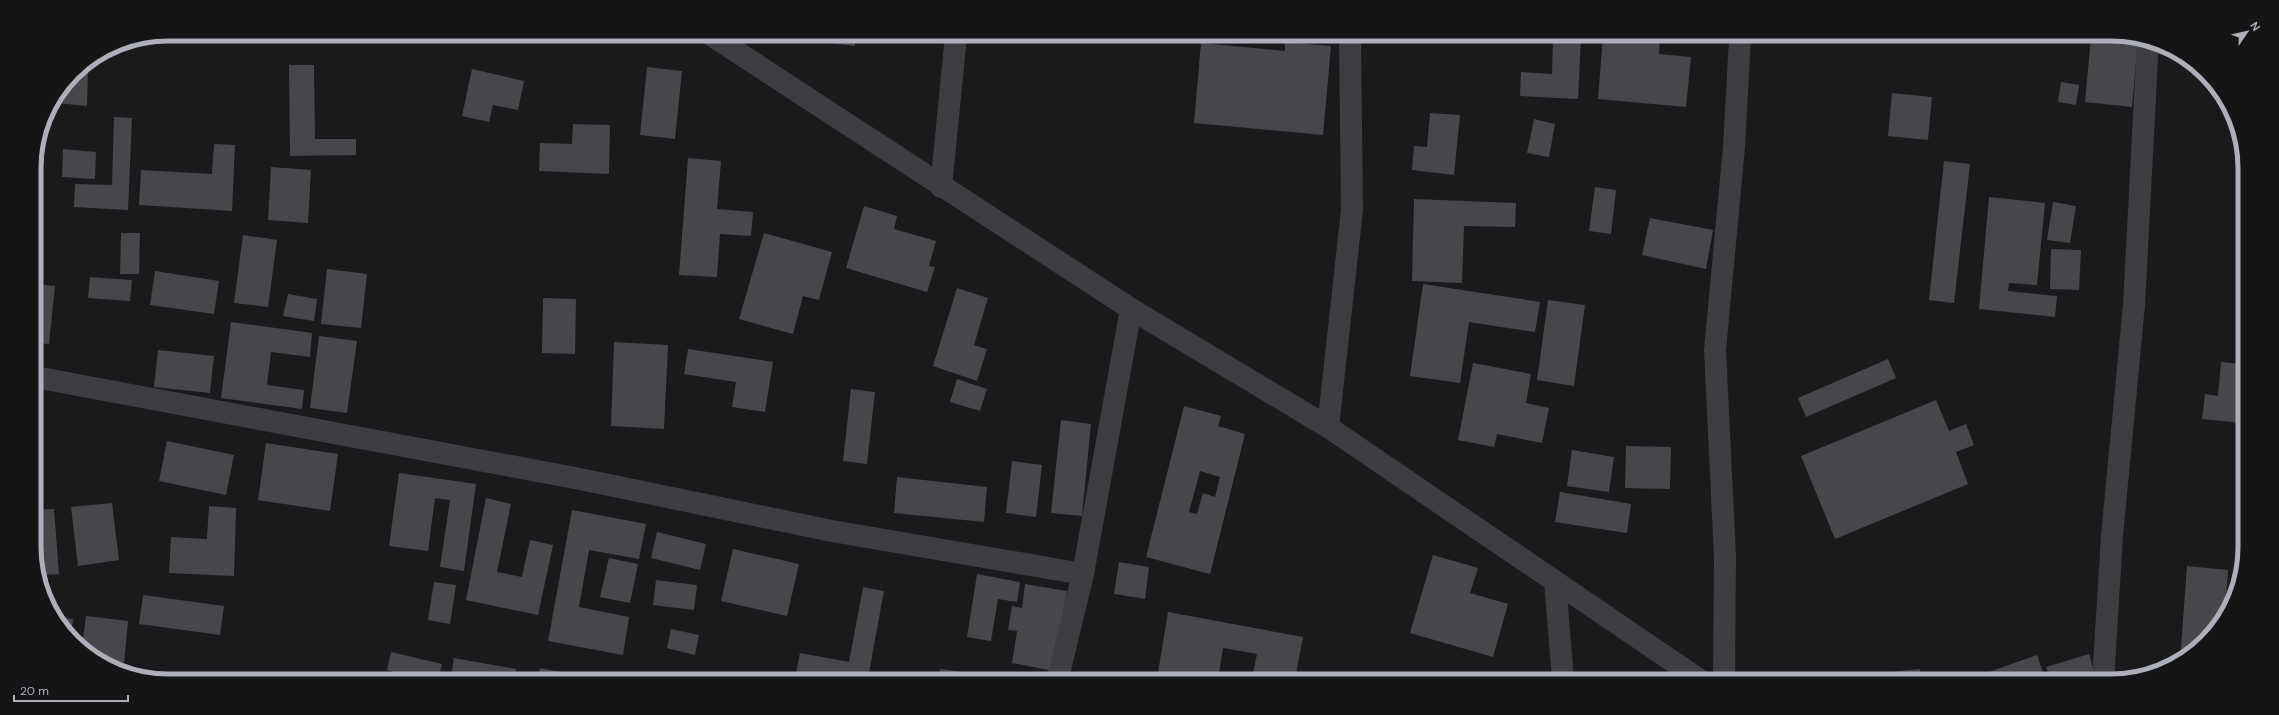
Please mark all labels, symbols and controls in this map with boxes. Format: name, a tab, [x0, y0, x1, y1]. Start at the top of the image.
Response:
north arrow	[2227, 12, 2267, 52]
text: N	[2247, 19, 2263, 34]
scale bar	[14, 677, 128, 703]
text: 20 m	[20, 683, 49, 699]

